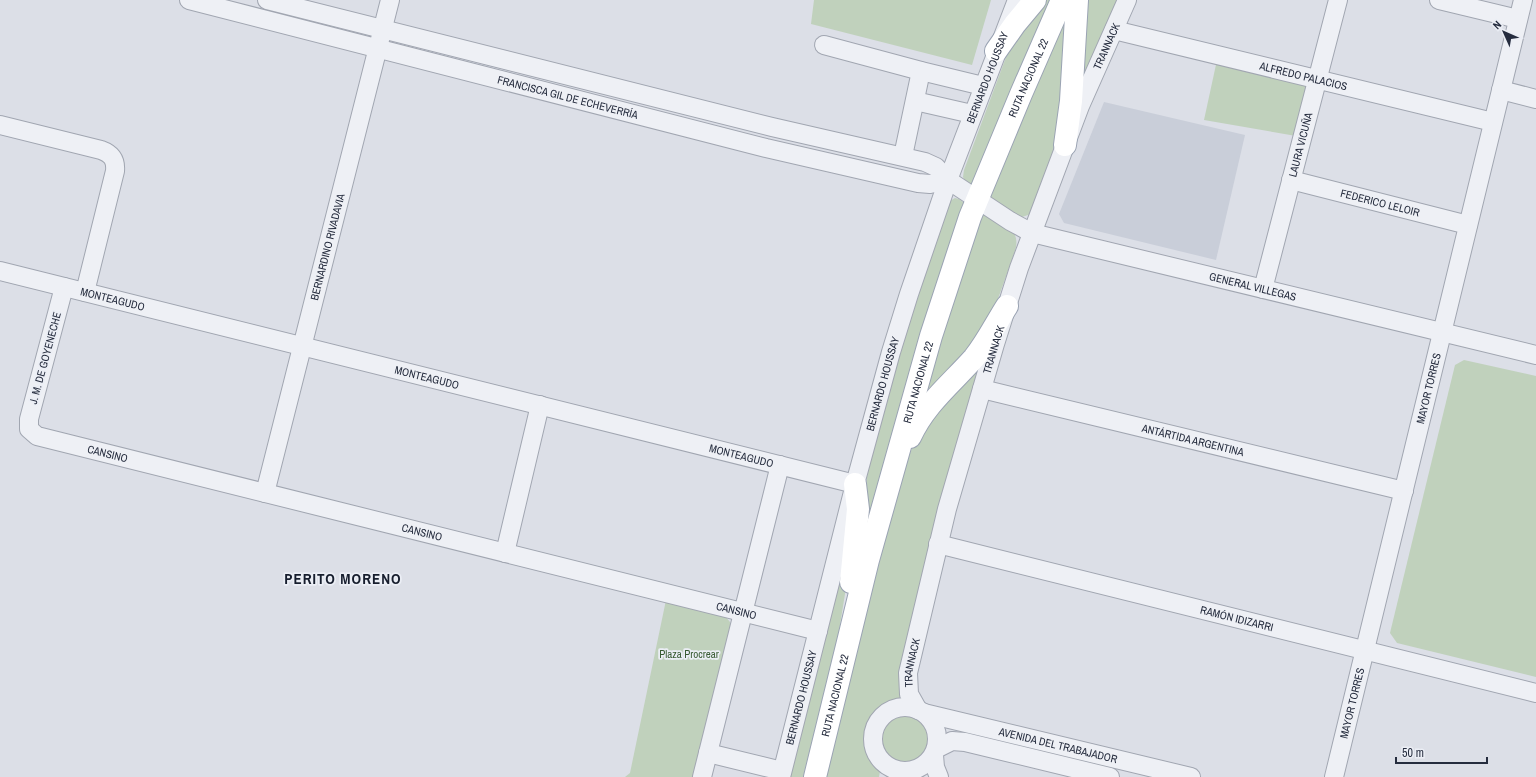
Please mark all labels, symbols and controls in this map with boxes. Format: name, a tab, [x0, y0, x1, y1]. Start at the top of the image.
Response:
north arrow	[1484, 12, 1524, 52]
text: N	[1490, 18, 1504, 32]
street label: TRANNACK	[1090, 21, 1123, 72]
street label: BERNARDO HOUSSAY	[963, 30, 1011, 125]
street label: RUTA NACIONAL 22	[1005, 36, 1051, 119]
street label: ALFREDO PALACIOS	[1257, 58, 1349, 93]
street label: FRANCISCA GIL DE ECHEVERRÍA	[496, 72, 641, 122]
street label: LAURA VICUÑA	[1285, 110, 1316, 179]
street label: FEDERICO LELOIR	[1339, 186, 1422, 220]
street label: BERNARDINO RIVADAVIA	[307, 191, 348, 302]
street label: GENERAL VILLEGAS	[1208, 269, 1298, 304]
street label: MONTEAGUDO	[79, 284, 146, 314]
street label: J. M. DE GOYENECHE	[26, 310, 64, 406]
street label: TRANNACK	[980, 324, 1007, 375]
street label: BERNARDO HOUSSAY	[863, 335, 902, 433]
street label: RUTA NACIONAL 22	[900, 340, 936, 425]
street label: MAYOR TORRES	[1413, 352, 1444, 425]
street label: MONTEAGUDO	[393, 363, 461, 392]
street label: ANTÁRTIDA ARGENTINA	[1139, 421, 1246, 459]
street label: MONTEAGUDO	[708, 441, 775, 470]
street label: CANSINO	[86, 442, 129, 465]
street label: CANSINO	[400, 520, 444, 544]
district label: PERITO MORENO	[284, 568, 402, 589]
street label: CANSINO	[715, 599, 758, 622]
street label: RAMÓN IDIZARRI	[1199, 603, 1275, 634]
street label: TRANNACK	[900, 637, 923, 688]
park label: Plaza Procrear	[659, 647, 719, 661]
street label: BERNARDO HOUSSAY	[782, 649, 820, 746]
street label: RUTA NACIONAL 22	[818, 653, 852, 738]
street label: MAYOR TORRES	[1337, 666, 1367, 740]
street label: AVENIDA DEL TRABAJADOR	[997, 724, 1119, 766]
scale bar	[1396, 739, 1487, 765]
text: 50 m	[1402, 745, 1424, 761]

